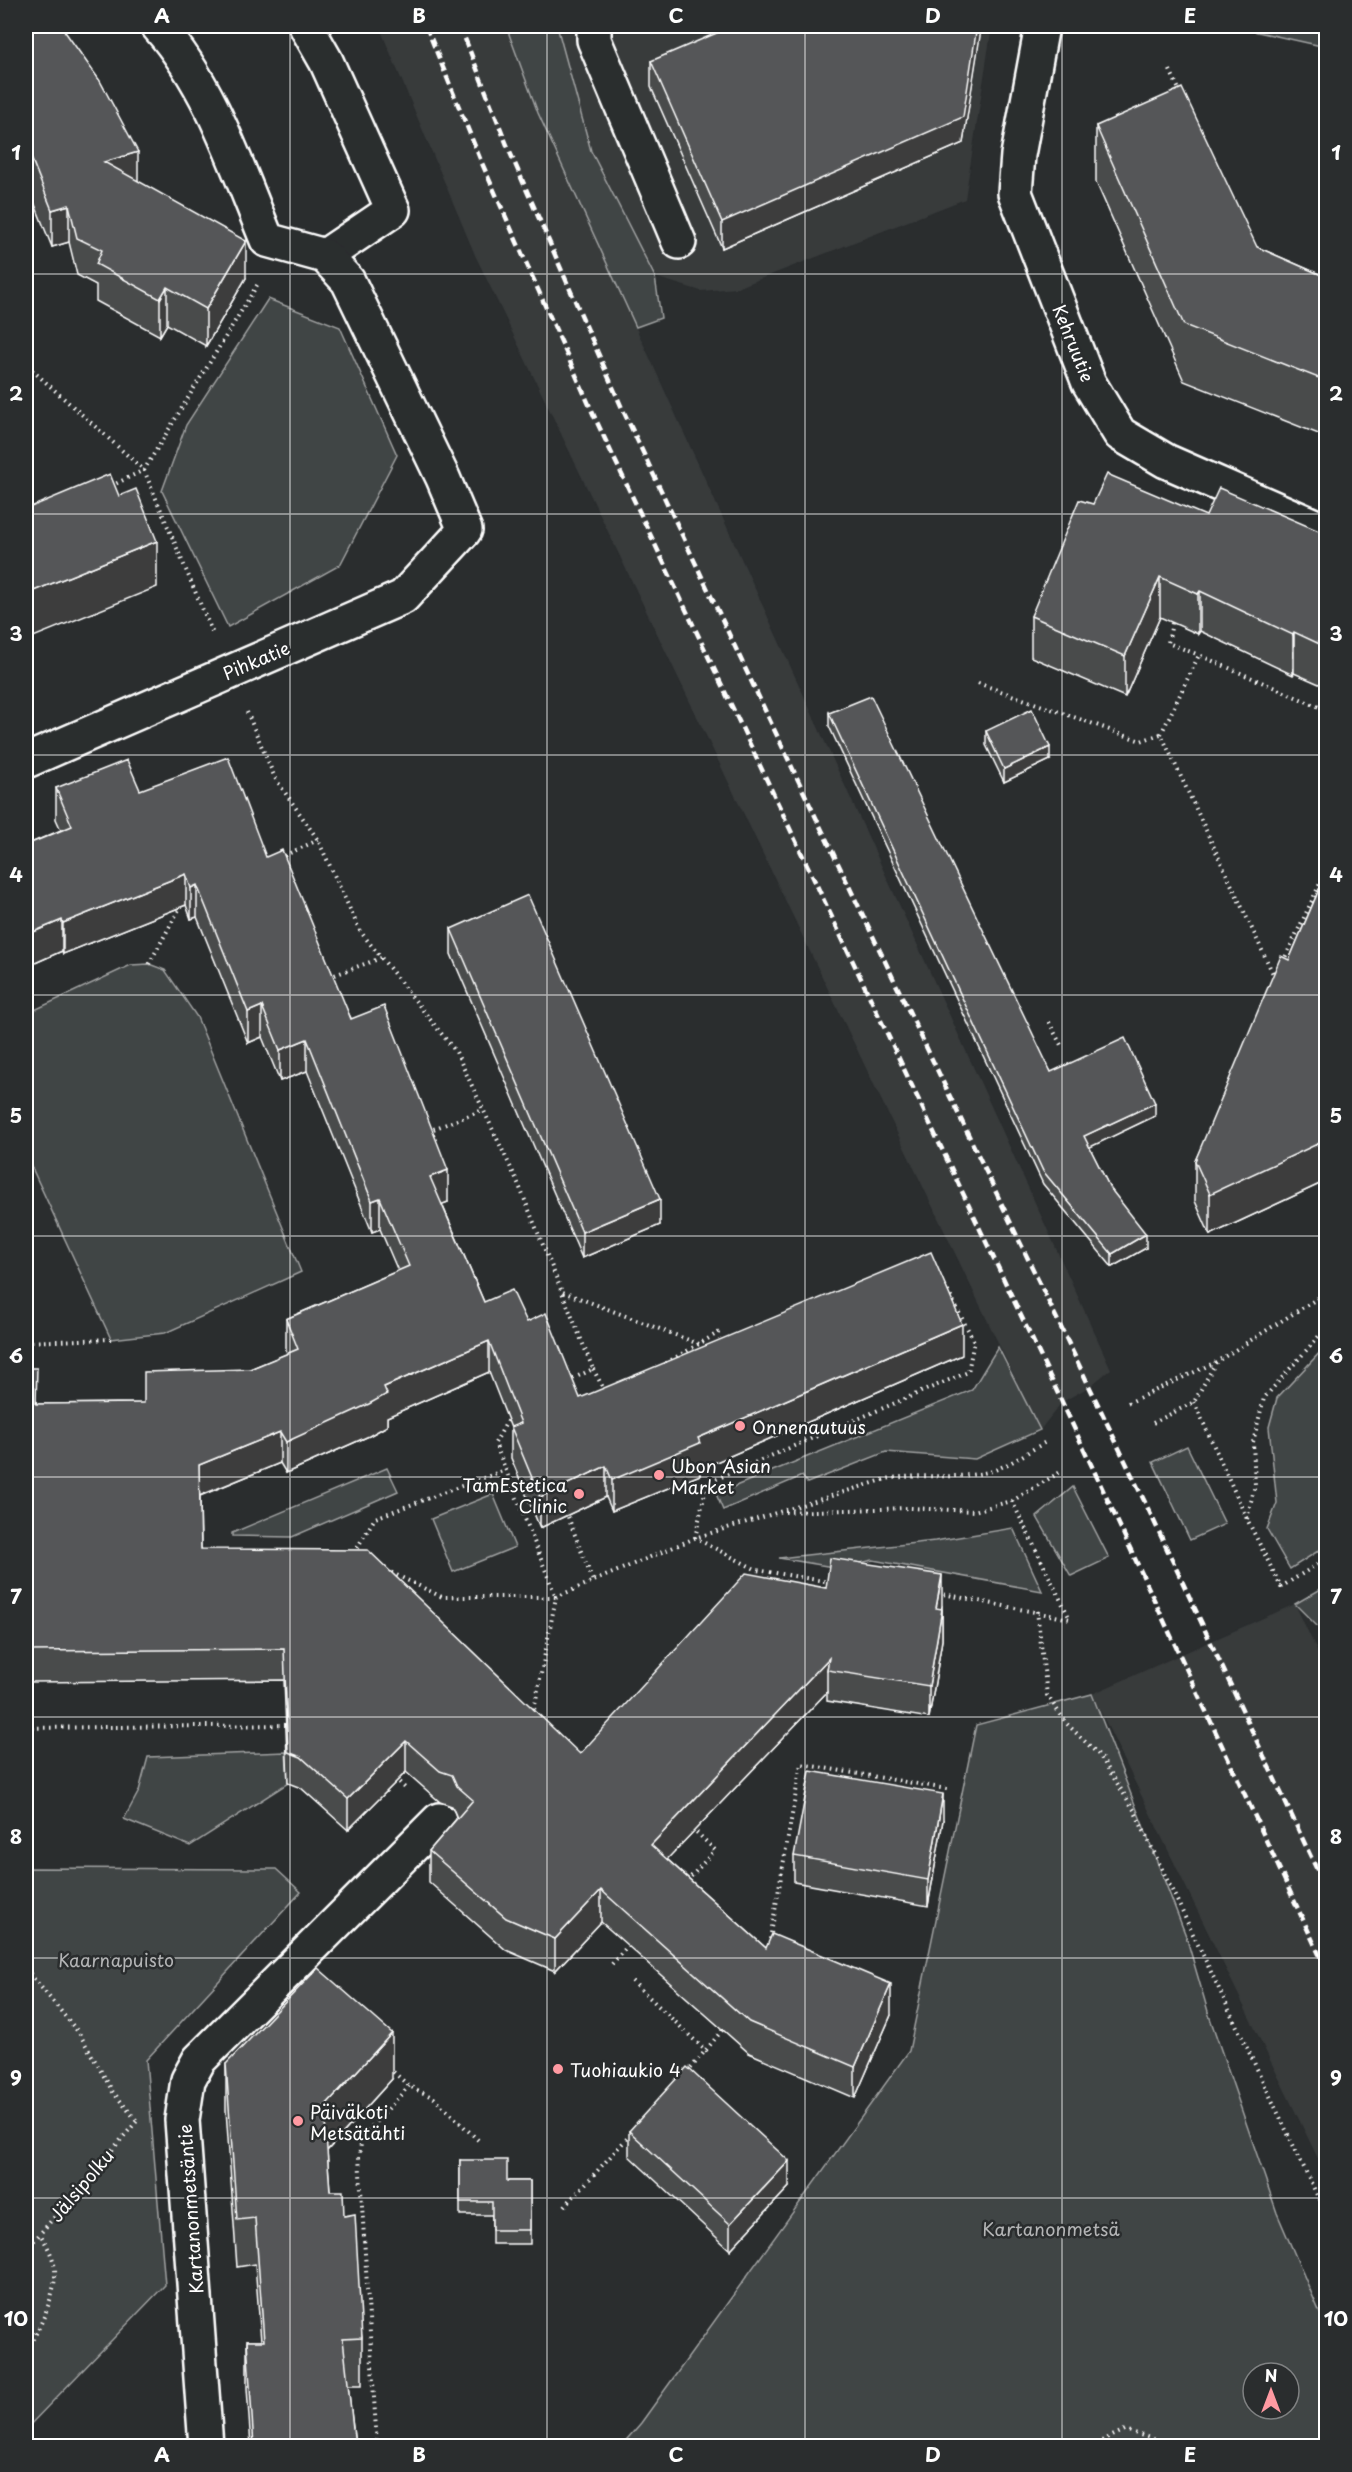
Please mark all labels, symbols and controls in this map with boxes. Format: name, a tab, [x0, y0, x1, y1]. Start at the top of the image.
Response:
text: A	[154, 0, 170, 30]
text: B	[412, 0, 426, 30]
text: C	[668, 0, 684, 30]
text: D	[925, 0, 941, 30]
text: E	[1184, 0, 1196, 30]
text: 1	[11, 137, 21, 167]
text: 1	[1331, 137, 1341, 167]
street label: Kehruutie	[1046, 300, 1102, 386]
text: 2	[9, 378, 23, 408]
text: 2	[1329, 378, 1343, 408]
text: 3	[9, 618, 23, 648]
text: 3	[1329, 618, 1343, 648]
street label: Pihkatie	[218, 634, 294, 686]
text: 4	[9, 859, 23, 889]
text: 4	[1329, 859, 1343, 889]
text: 5	[10, 1100, 22, 1130]
text: 5	[1330, 1100, 1342, 1130]
text: 6	[9, 1340, 23, 1370]
text: 6	[1329, 1340, 1343, 1370]
place label: Onnenautuus	[752, 1413, 866, 1440]
marker: Onnenautuus	[733, 1419, 747, 1433]
place label: Ubon Asian Market	[671, 1452, 771, 1500]
marker: Ubon Asian Market	[652, 1468, 666, 1482]
place label: TamEstetica Clinic	[462, 1471, 568, 1519]
marker: TamEstetica Clinic	[572, 1487, 586, 1501]
text: 7	[10, 1581, 22, 1611]
text: 7	[1330, 1581, 1342, 1611]
text: 8	[10, 1821, 22, 1851]
text: 8	[1330, 1821, 1342, 1851]
park label: Kaarnapuisto	[58, 1946, 174, 1973]
place label: Tuohiaukio 4	[570, 2056, 681, 2083]
text: 9	[10, 2062, 22, 2092]
marker: Tuohiaukio 4	[551, 2062, 565, 2076]
text: 9	[1330, 2062, 1342, 2092]
place label: Päiväkoti Metsätähti	[310, 2098, 405, 2146]
marker: Päiväkoti Metsätähti	[291, 2114, 305, 2128]
street label: Kartanonmetsäntie	[171, 2123, 209, 2295]
street label: Jälsipolku	[42, 2143, 120, 2227]
park label: Kartanonmetsä	[982, 2215, 1120, 2242]
text: 10	[4, 2303, 28, 2333]
text: 10	[1324, 2303, 1348, 2333]
north arrow	[1241, 2361, 1301, 2421]
text: N	[1265, 2363, 1277, 2387]
text: A	[154, 2439, 170, 2469]
text: B	[412, 2439, 426, 2469]
text: C	[668, 2439, 684, 2469]
text: D	[925, 2439, 941, 2469]
text: E	[1184, 2439, 1196, 2469]

